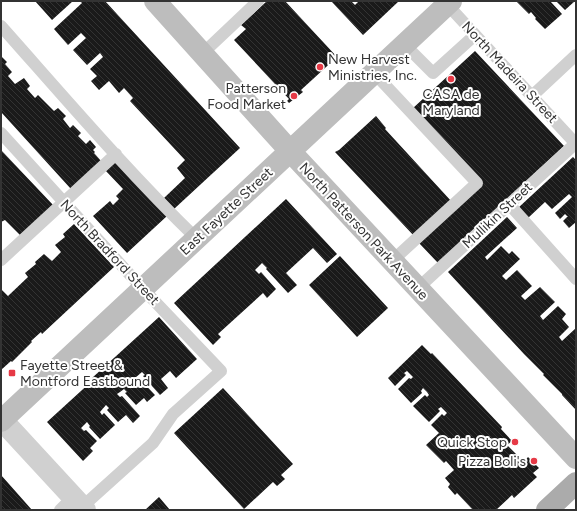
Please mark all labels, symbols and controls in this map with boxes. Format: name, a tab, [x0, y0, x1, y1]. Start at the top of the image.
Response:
street label: North Madeira Street	[458, 18, 561, 127]
place label: New Harvest Ministries, Inc.	[328, 51, 417, 84]
marker: New Harvest Ministries, Inc.	[315, 62, 325, 72]
marker: CASA de Maryland	[446, 74, 456, 84]
place label: Patterson Food Market	[207, 80, 286, 113]
place label: CASA de Maryland	[422, 86, 480, 119]
marker: Patterson Food Market	[289, 91, 299, 101]
street label: North Patterson Park Avenue	[295, 159, 432, 304]
street label: East Fayette Street	[176, 164, 276, 259]
street label: Mullikin Street	[459, 179, 536, 252]
street label: North Bradford Street	[56, 196, 163, 308]
place label: Fayette Street & Montford Eastbound	[20, 357, 150, 390]
marker: Fayette Street & Montford Eastbound	[7, 368, 17, 378]
place label: Quick Stop	[437, 434, 507, 451]
marker: Quick Stop	[510, 437, 520, 447]
place label: Pizza Boli's	[458, 453, 526, 470]
marker: Pizza Boli's	[529, 456, 539, 466]

